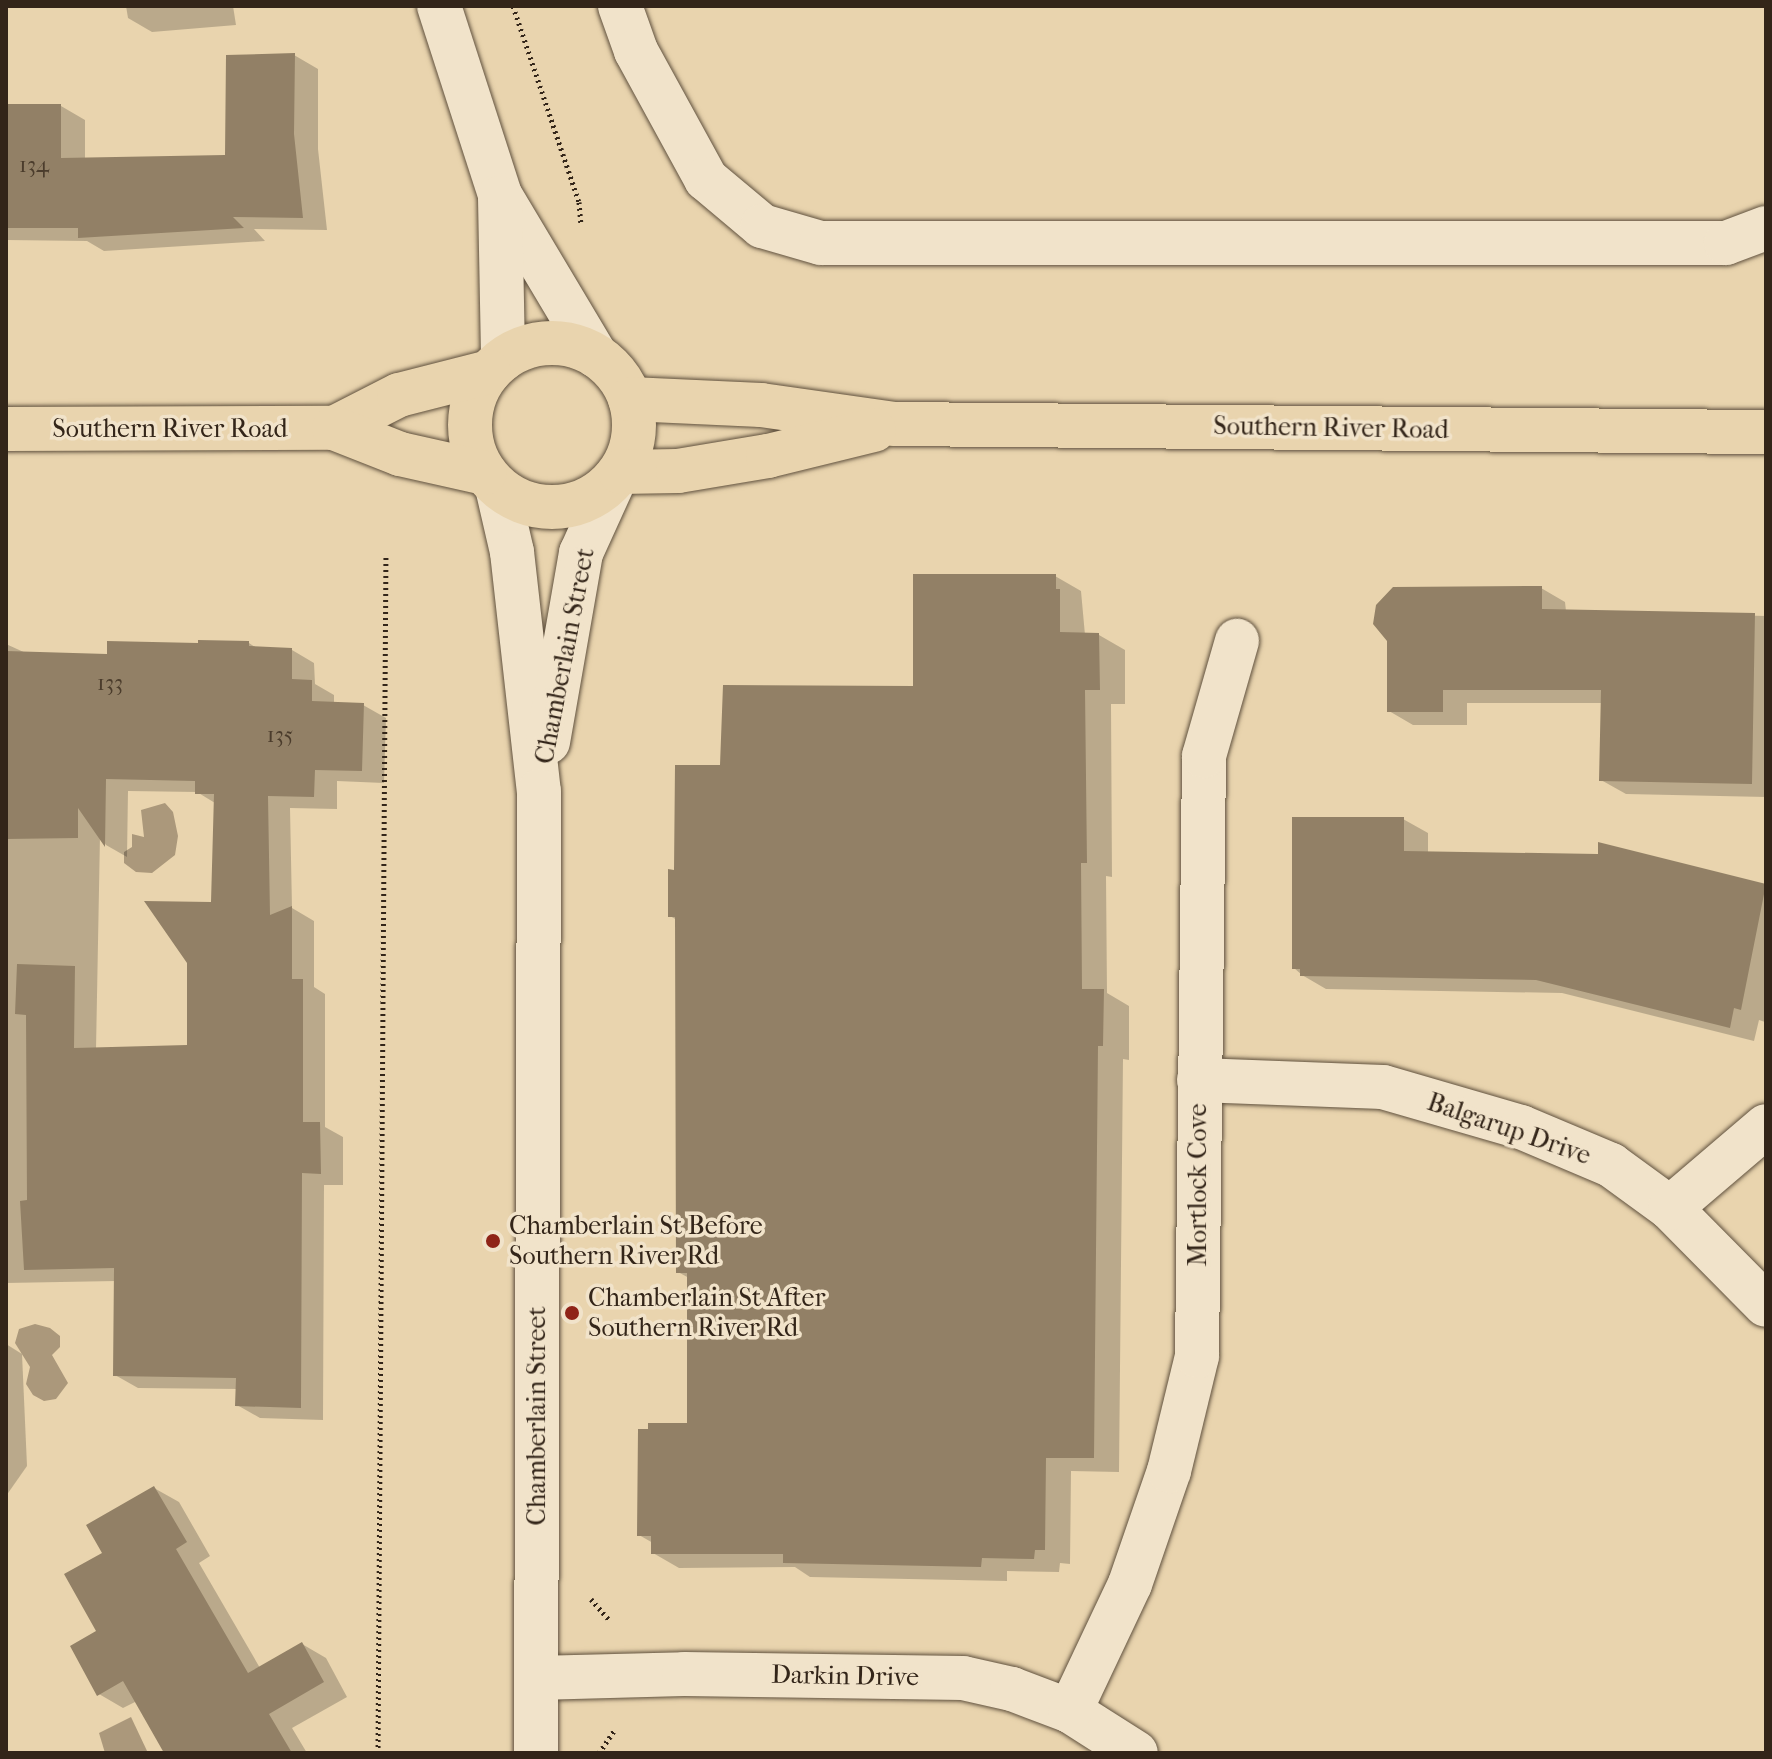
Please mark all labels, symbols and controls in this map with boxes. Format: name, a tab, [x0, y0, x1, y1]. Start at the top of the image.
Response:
house number: 134	[19, 153, 49, 179]
street label: Southern River Road	[1213, 410, 1449, 446]
street label: Southern River Road	[52, 413, 288, 445]
street label: Chamberlain Street	[529, 545, 601, 767]
house number: 133	[97, 671, 123, 697]
house number: 135	[267, 723, 293, 749]
street label: Balgarup Drive	[1423, 1086, 1595, 1172]
street label: Mortlock Cove	[1182, 1103, 1214, 1267]
place label: Chamberlain St Before Southern River Rd	[509, 1210, 762, 1272]
marker: Chamberlain St Before Southern River Rd	[484, 1232, 502, 1250]
place label: Chamberlain St After Southern River Rd	[588, 1282, 825, 1344]
marker: Chamberlain St After Southern River Rd	[563, 1304, 581, 1322]
street label: Chamberlain Street	[521, 1306, 553, 1526]
street label: Darkin Drive	[771, 1659, 919, 1693]

